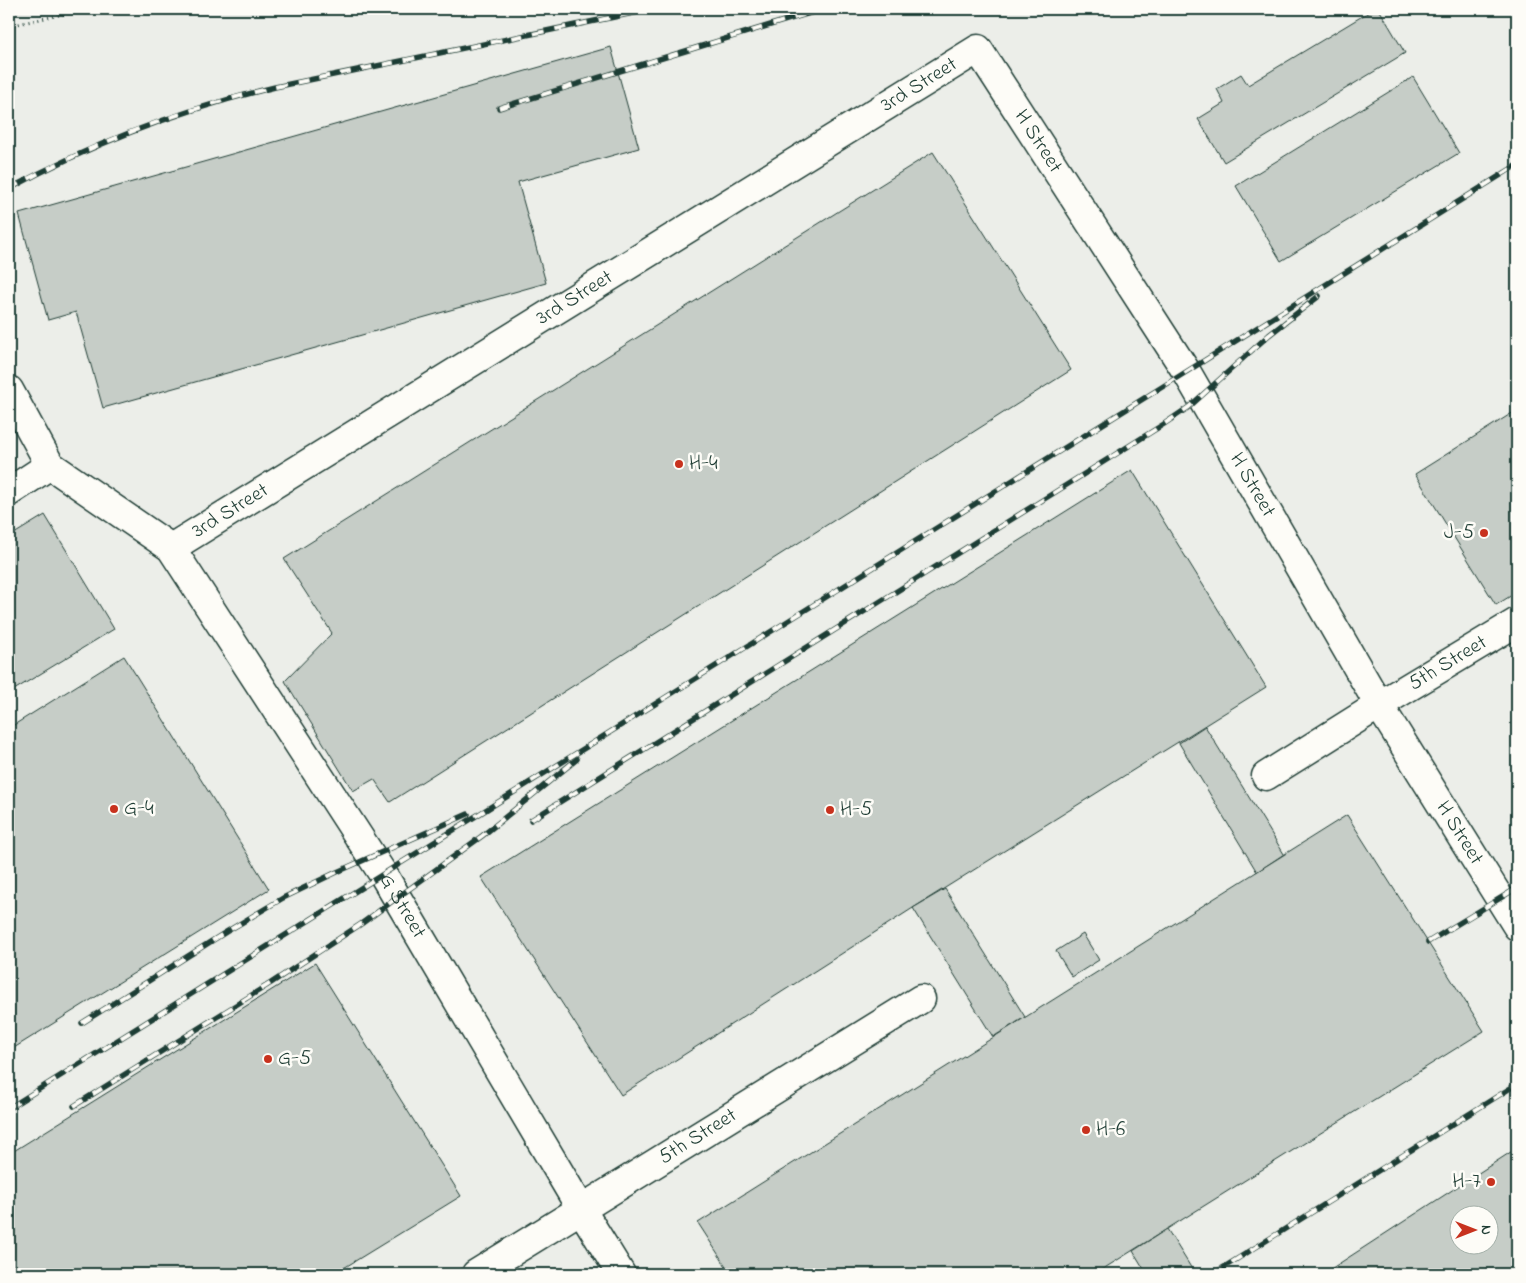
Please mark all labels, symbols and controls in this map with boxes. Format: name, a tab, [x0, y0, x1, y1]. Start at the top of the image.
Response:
street label: 3rd Street	[875, 50, 964, 120]
street label: H Street	[1006, 104, 1069, 179]
street label: 3rd Street	[531, 263, 619, 333]
street label: H Street	[1221, 447, 1283, 523]
place label: H-4	[689, 449, 718, 479]
marker: H-4	[673, 458, 685, 470]
street label: 3rd Street	[186, 476, 275, 546]
place label: J-5	[1444, 518, 1474, 548]
marker: J-5	[1478, 527, 1490, 539]
street label: 5th Street	[1403, 628, 1493, 699]
place label: G-4	[124, 794, 154, 824]
place label: H-5	[840, 795, 872, 825]
street label: H Street	[1428, 795, 1490, 871]
marker: G-4	[108, 803, 120, 815]
marker: H-5	[824, 804, 836, 816]
street label: G Street	[371, 868, 433, 944]
place label: G-5	[278, 1044, 311, 1074]
marker: G-5	[262, 1053, 274, 1065]
street label: 5th Street	[653, 1101, 743, 1172]
place label: H-6	[1096, 1115, 1125, 1145]
marker: H-6	[1080, 1124, 1092, 1136]
place label: H-7	[1452, 1167, 1481, 1197]
marker: H-7	[1485, 1176, 1497, 1188]
north arrow	[1448, 1206, 1498, 1256]
text: N	[1475, 1225, 1496, 1235]

